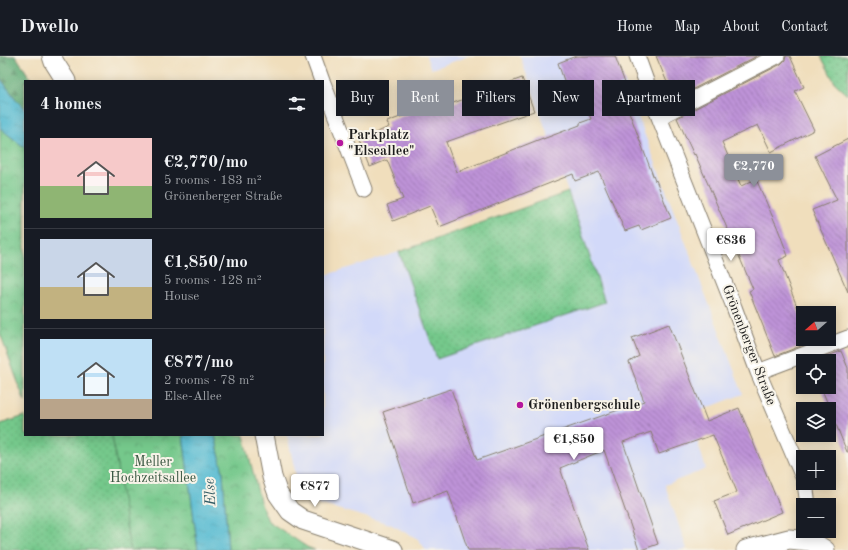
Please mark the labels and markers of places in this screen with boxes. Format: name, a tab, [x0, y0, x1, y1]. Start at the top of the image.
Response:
place label: Parkplatz "Elseallee"	[348, 128, 415, 158]
marker: Parkplatz "Elseallee"	[335, 138, 345, 148]
pin: €2,770	[721, 154, 787, 188]
pin: €836	[707, 228, 755, 262]
place label: Grönenbergschule	[528, 398, 640, 412]
marker: Grönenbergschule	[515, 400, 525, 410]
pin: €1,850	[541, 427, 607, 461]
pin: €877	[291, 474, 339, 508]

